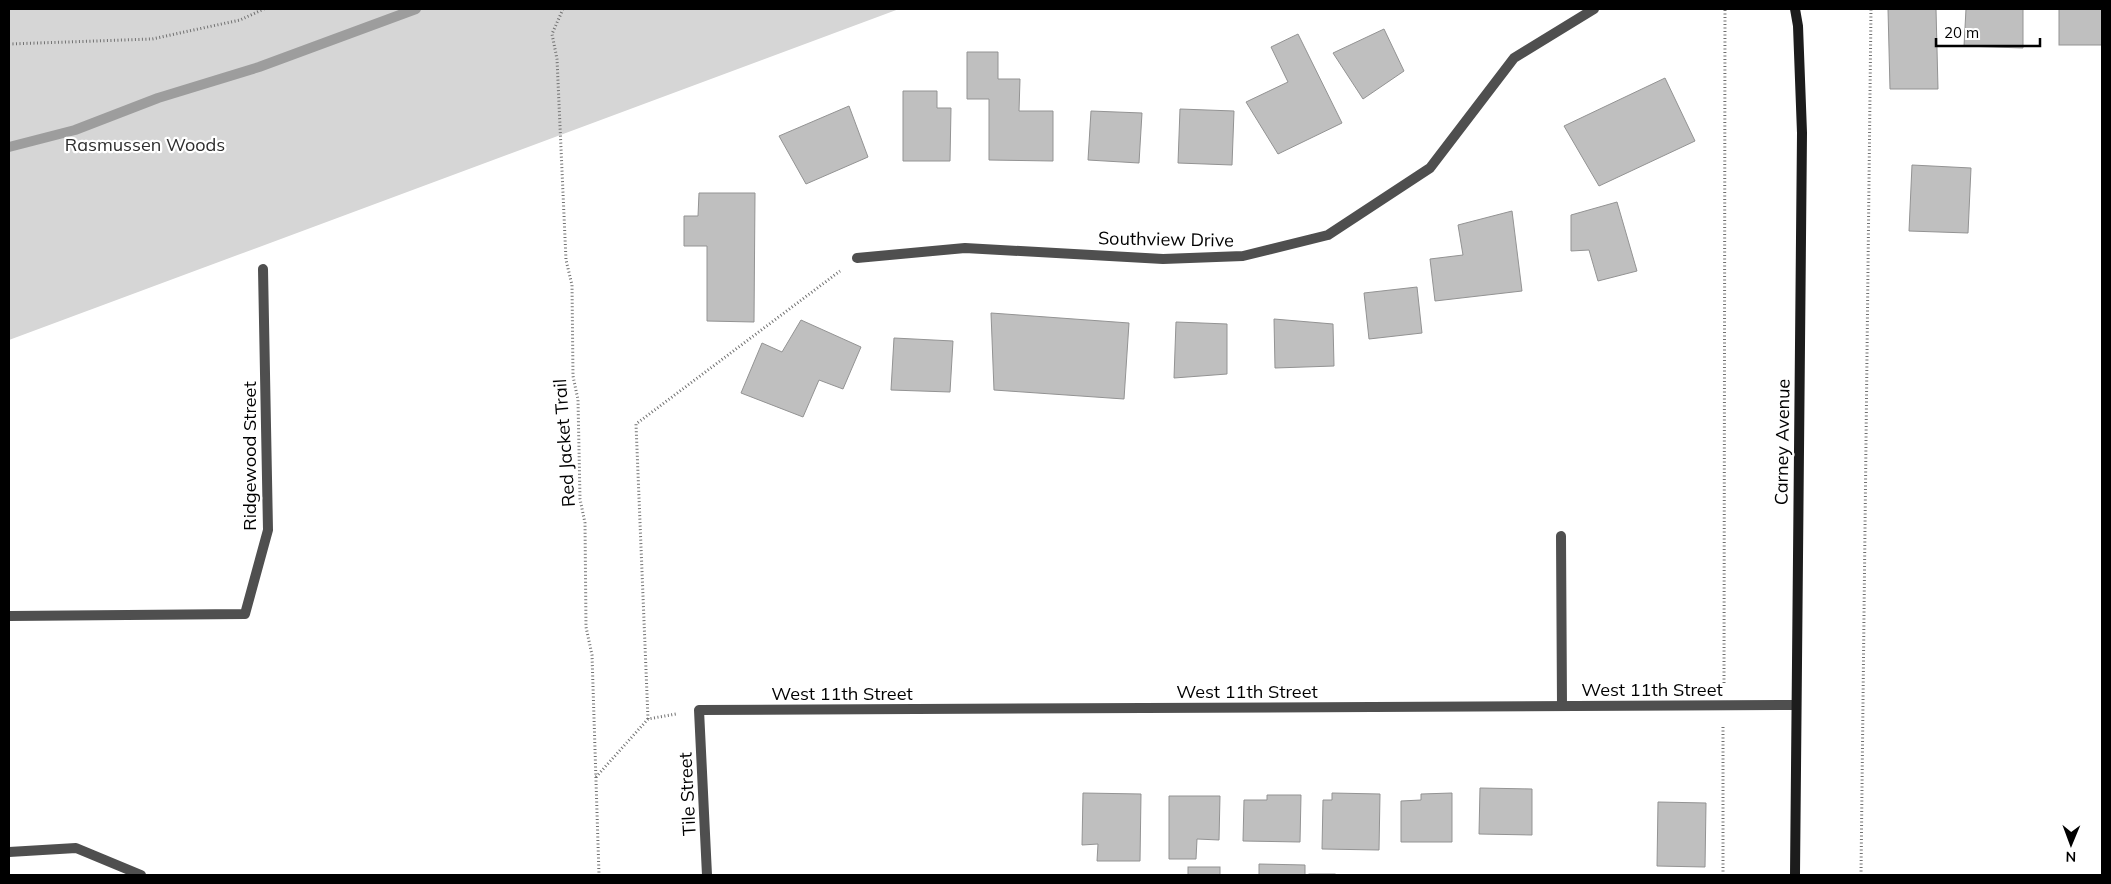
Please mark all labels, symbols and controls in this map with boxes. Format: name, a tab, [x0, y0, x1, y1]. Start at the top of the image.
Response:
scale bar	[1936, 15, 2040, 47]
text: 20 m	[1944, 23, 1979, 42]
park label: Rasmussen Woods	[65, 133, 225, 156]
street label: Southview Drive	[1098, 226, 1234, 252]
street label: Red Jacket Trail	[548, 378, 580, 508]
street label: Carney Avenue	[1769, 379, 1795, 505]
street label: Ridgewood Street	[238, 381, 261, 531]
street label: West 11th Street	[1581, 678, 1723, 701]
street label: West 11th Street	[1176, 680, 1318, 703]
street label: West 11th Street	[771, 682, 913, 705]
street label: Tile Street	[673, 752, 701, 836]
north arrow	[2046, 819, 2096, 869]
text: N	[2065, 848, 2076, 866]

